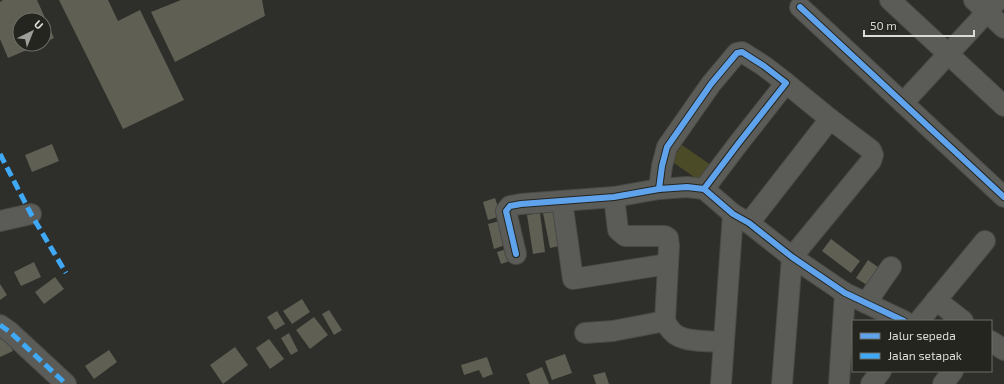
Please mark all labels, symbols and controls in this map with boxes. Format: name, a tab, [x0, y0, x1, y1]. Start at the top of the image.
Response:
north arrow	[12, 12, 52, 52]
scale bar	[864, 12, 974, 38]
text: U	[32, 17, 46, 32]
text: 50 m	[870, 18, 897, 32]
legend	[852, 320, 992, 372]
text: Jalur sepeda	[888, 328, 956, 342]
text: Jalan setapak	[888, 348, 962, 362]

